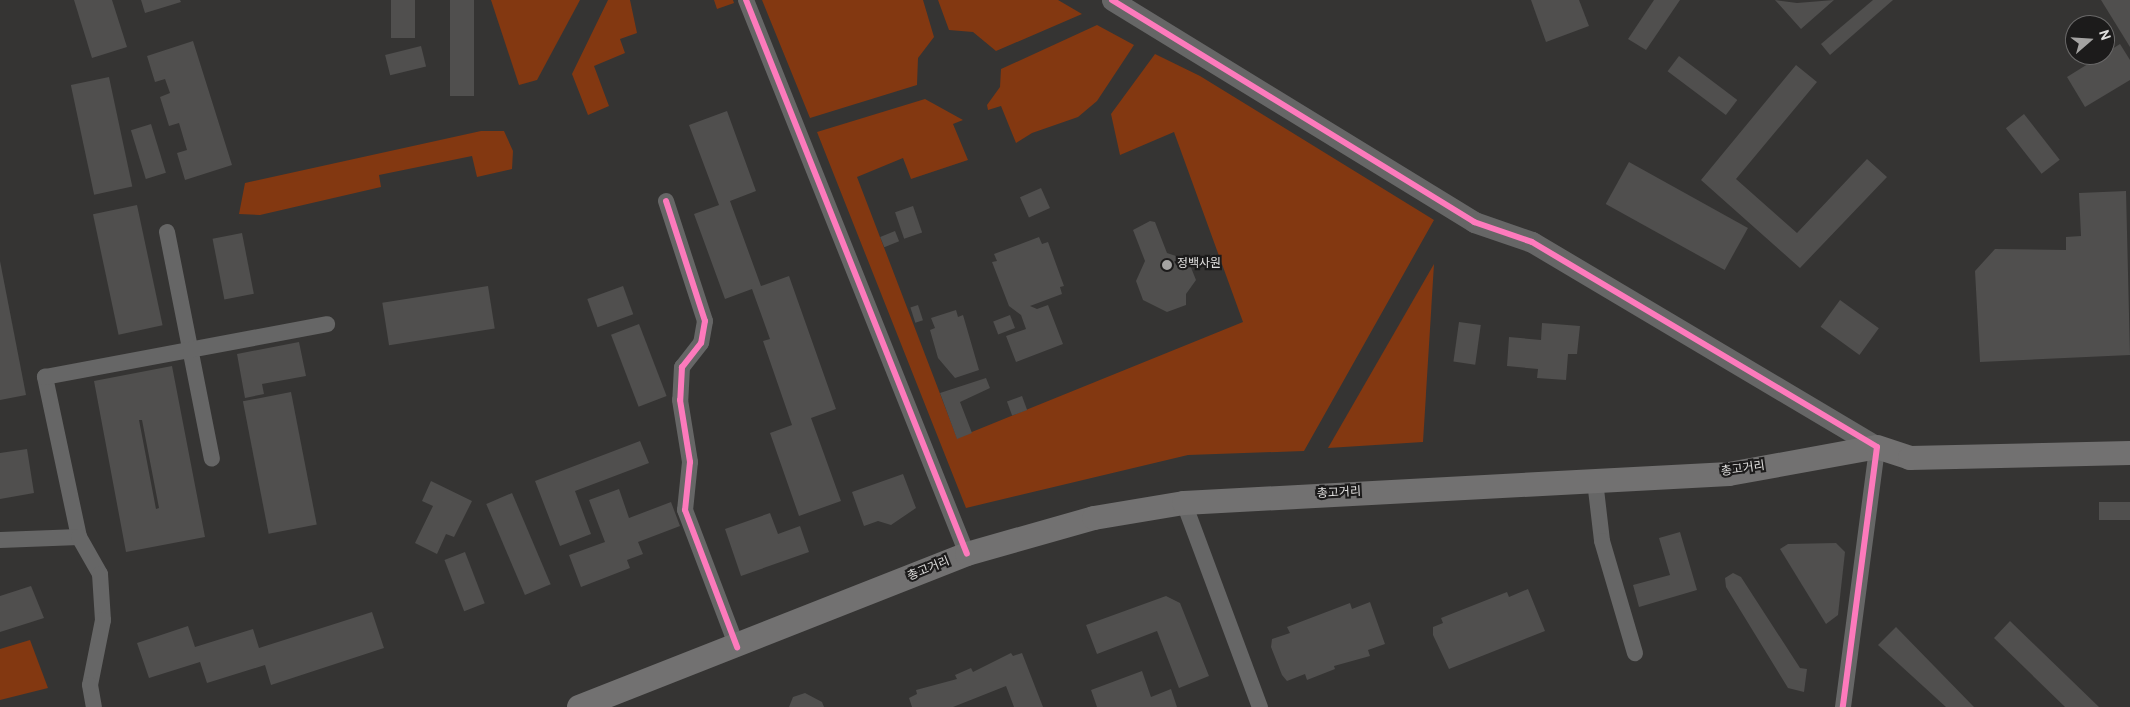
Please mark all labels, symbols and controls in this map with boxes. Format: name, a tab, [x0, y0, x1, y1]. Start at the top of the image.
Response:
north arrow	[2065, 15, 2115, 65]
text: N	[2094, 28, 2113, 43]
place label: 정백사원	[1177, 258, 1221, 272]
marker: 정백사원	[1161, 259, 1173, 271]
street label: 총고거리	[1720, 460, 1766, 480]
street label: 총고거리	[1317, 486, 1361, 502]
street label: 총고거리	[906, 555, 952, 585]

